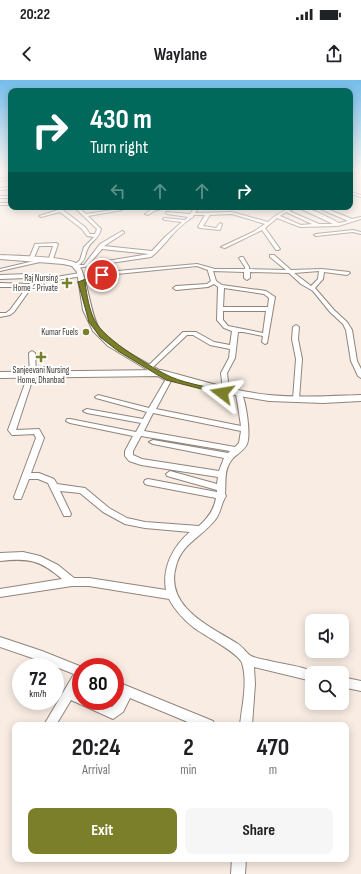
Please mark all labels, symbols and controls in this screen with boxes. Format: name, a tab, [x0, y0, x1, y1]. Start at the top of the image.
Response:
text: 20:22	[20, 5, 50, 24]
icon: back	[16, 43, 38, 65]
icon: share	[323, 43, 345, 65]
text: Waylane	[154, 44, 207, 65]
text: 430 m	[90, 103, 152, 136]
icon: right	[24, 104, 76, 156]
text: Turn right	[90, 137, 148, 158]
icon: left	[107, 180, 129, 202]
icon: ahead	[149, 180, 171, 202]
icon: ahead	[191, 180, 213, 202]
icon: right	[233, 180, 255, 202]
pin	[85, 258, 119, 292]
icon: arrive	[91, 264, 113, 286]
place label: Raj Nursing Home - Private	[13, 273, 58, 294]
marker: Raj Nursing Home - Private	[61, 277, 73, 289]
place label: Kumar Fuels	[41, 327, 78, 338]
marker: Kumar Fuels	[81, 327, 91, 337]
marker: Sanjeevani Nursing Home, Dhanbad	[35, 351, 47, 363]
place label: Sanjeevani Nursing Home, Dhanbad	[13, 365, 70, 386]
position arrow	[201, 372, 243, 414]
map controls	[305, 614, 349, 710]
button: sound	[305, 614, 349, 658]
speed limit sign: 80	[72, 658, 124, 710]
button: search	[305, 666, 349, 710]
text: 72	[29, 667, 47, 691]
text: km/h	[29, 688, 47, 700]
text: 20:24	[72, 733, 120, 762]
text: 2	[183, 733, 194, 762]
text: 470	[256, 733, 289, 762]
text: Arrival	[82, 762, 110, 778]
text: min	[180, 762, 197, 778]
text: m	[269, 762, 277, 778]
button: Exit	[28, 808, 177, 854]
button: Share	[185, 808, 333, 854]

